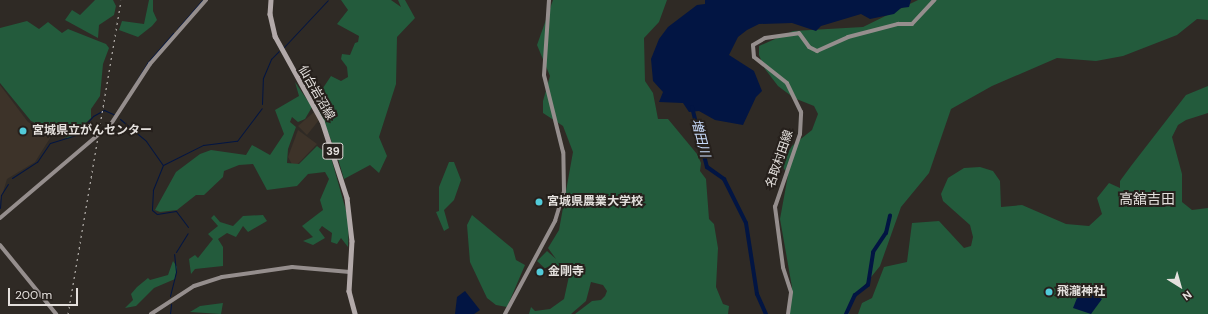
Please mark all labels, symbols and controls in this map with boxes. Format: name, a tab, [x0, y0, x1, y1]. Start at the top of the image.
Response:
street label: 仙台岩沼線	[295, 63, 337, 123]
water label: 増田川	[688, 117, 712, 159]
place label: 宮城県立がんセンター	[32, 124, 152, 138]
marker: 宮城県立がんセンター	[17, 125, 29, 137]
street label: 名取村田線	[763, 128, 797, 190]
road number: 39	[322, 142, 344, 160]
district label: 高舘吉田	[1119, 191, 1175, 207]
place label: 宮城県農業大学校	[547, 195, 643, 209]
marker: 宮城県農業大学校	[534, 197, 544, 207]
place label: 金剛寺	[548, 265, 584, 279]
north arrow	[1160, 266, 1200, 306]
marker: 金剛寺	[535, 267, 545, 277]
scale bar	[10, 280, 80, 306]
place label: 飛瀧神社	[1057, 285, 1105, 299]
text: 200 m	[15, 287, 52, 303]
marker: 飛瀧神社	[1044, 287, 1054, 297]
text: N	[1180, 288, 1195, 304]

